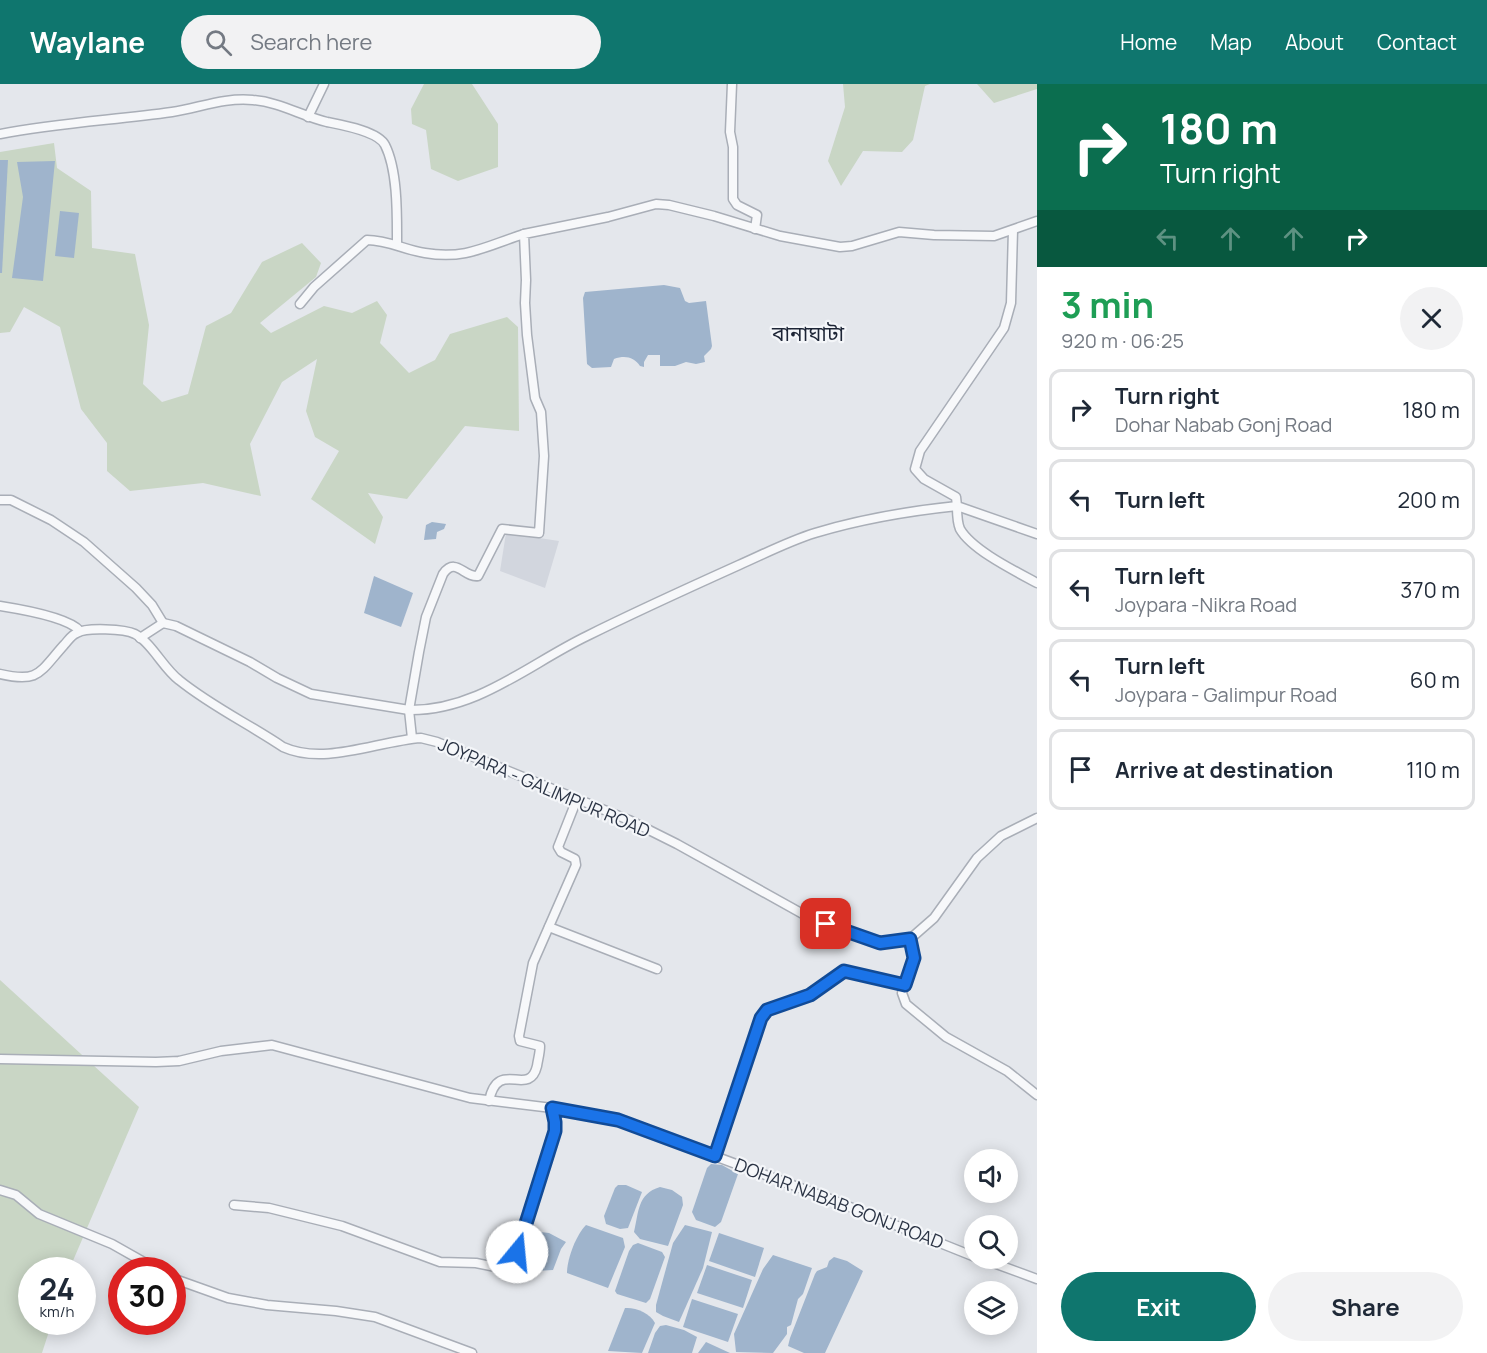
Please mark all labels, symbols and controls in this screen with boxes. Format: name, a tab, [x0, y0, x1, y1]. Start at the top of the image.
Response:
search box	[181, 15, 601, 69]
text: Waylane	[30, 23, 145, 61]
icon: search	[202, 26, 235, 59]
text: Search here	[250, 27, 372, 57]
text: Home	[1120, 28, 1177, 56]
text: Map	[1210, 28, 1252, 56]
text: About	[1285, 28, 1344, 56]
text: Contact	[1377, 28, 1457, 56]
text: 180 m	[1160, 99, 1278, 157]
icon: right	[1061, 108, 1139, 186]
text: Turn right	[1160, 154, 1281, 191]
icon: left	[1151, 222, 1184, 255]
icon: ahead	[1214, 222, 1247, 255]
icon: ahead	[1277, 222, 1310, 255]
icon: right	[1340, 222, 1373, 255]
text: 3 min	[1061, 280, 1154, 329]
button: close	[1400, 287, 1463, 350]
district label: বানাঘাটা	[771, 319, 844, 347]
text: 920 m · 06:25	[1061, 327, 1184, 354]
text: Turn right	[1115, 381, 1220, 411]
icon: right	[1064, 393, 1097, 426]
text: 180 m	[1402, 395, 1460, 425]
text: Dohar Nabab Gonj Road	[1115, 411, 1332, 438]
icon: left	[1064, 483, 1097, 516]
text: Turn left	[1115, 485, 1205, 515]
text: 200 m	[1398, 485, 1460, 515]
text: Turn left	[1115, 561, 1205, 591]
icon: left	[1064, 573, 1097, 606]
text: 370 m	[1400, 575, 1460, 605]
text: Joypara -Nikra Road	[1115, 591, 1297, 618]
text: Turn left	[1115, 651, 1205, 681]
icon: left	[1064, 663, 1097, 696]
text: 60 m	[1410, 665, 1460, 695]
text: Joypara - Galimpur Road	[1115, 681, 1337, 708]
street label: JOYPARA - GALIMPUR ROAD	[435, 732, 654, 843]
icon: arrive	[1064, 753, 1097, 786]
text: Arrive at destination	[1115, 755, 1333, 785]
text: 110 m	[1406, 755, 1460, 785]
pin	[800, 898, 851, 949]
icon: arrive	[809, 907, 842, 940]
map controls	[964, 1149, 1018, 1335]
button: sound	[964, 1149, 1018, 1203]
street label: DOHAR NABAB GONJ ROAD	[731, 1152, 947, 1254]
button: search	[964, 1215, 1018, 1269]
position arrow	[485, 1220, 549, 1284]
speed limit sign: 30	[108, 1257, 186, 1335]
text: 24	[39, 1268, 75, 1309]
button: Exit	[1061, 1272, 1256, 1341]
button: Share	[1268, 1272, 1463, 1341]
button: layers	[964, 1281, 1018, 1335]
text: km/h	[40, 1301, 74, 1322]

